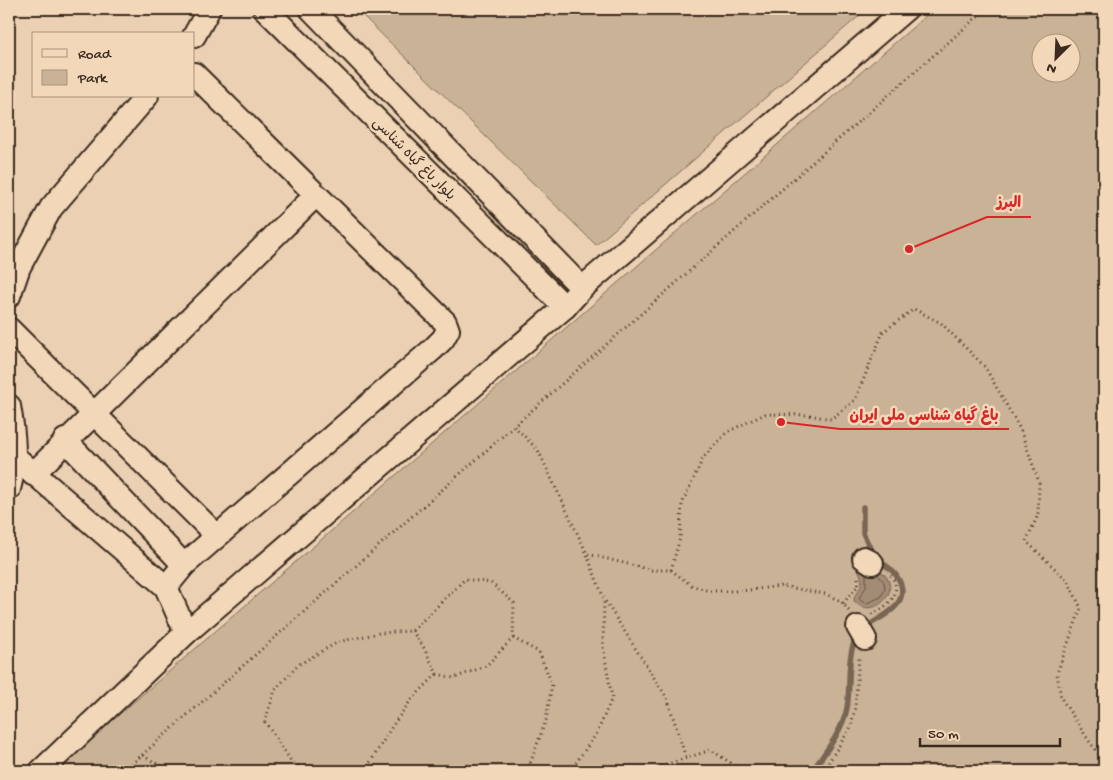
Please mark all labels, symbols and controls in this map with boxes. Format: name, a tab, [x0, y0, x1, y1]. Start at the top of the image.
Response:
legend	[32, 32, 195, 98]
north arrow	[1030, 32, 1080, 82]
text: Road	[78, 46, 112, 64]
text: N	[1044, 58, 1059, 77]
text: Park	[77, 70, 108, 88]
street label: بلوار باغ گیاه شناسی	[368, 113, 460, 205]
callout: البرز	[987, 187, 1031, 217]
text: البرز	[995, 195, 1021, 213]
callout: باغ گیاه‌ شناسی ملی ایران	[840, 399, 1009, 429]
text: باغ گیاه‌ شناسی ملی ایران	[849, 405, 999, 426]
scale bar	[920, 715, 1060, 747]
text: 50 m	[928, 726, 959, 744]

